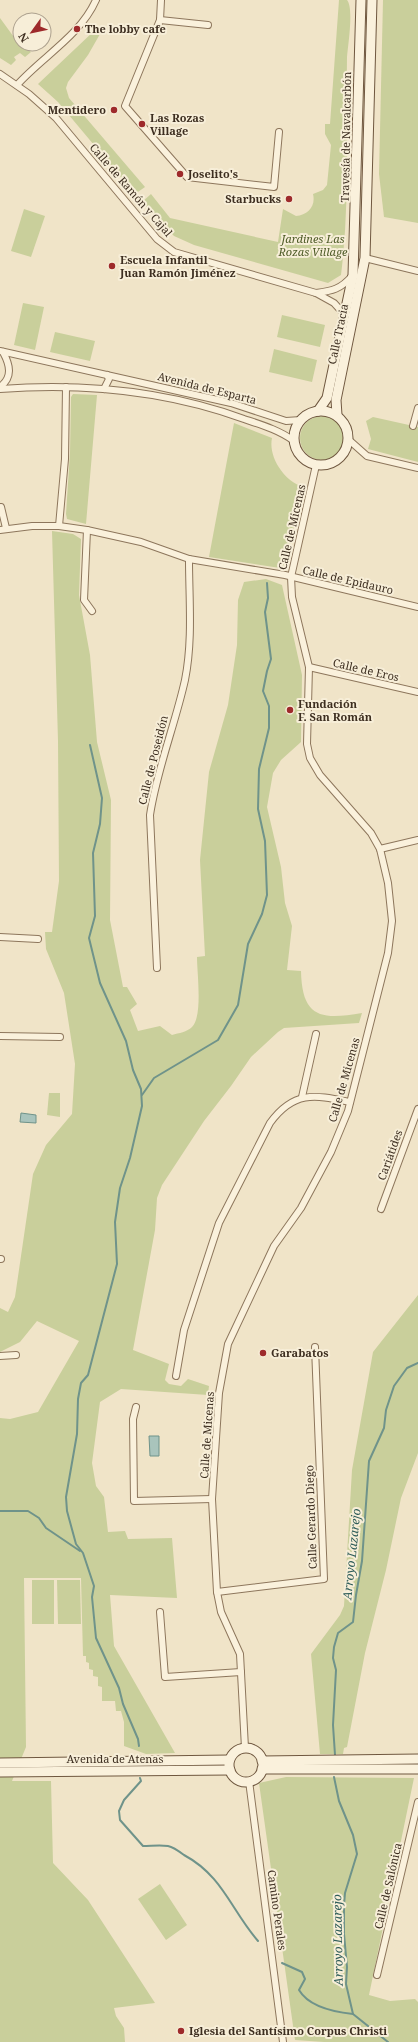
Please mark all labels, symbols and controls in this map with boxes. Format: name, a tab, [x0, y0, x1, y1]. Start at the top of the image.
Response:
north arrow	[12, 12, 52, 52]
place label: The lobby cafe	[85, 21, 166, 36]
marker: The lobby cafe	[72, 24, 82, 34]
text: N	[14, 30, 32, 45]
street label: Travesía de Navalcarbón	[337, 72, 354, 202]
place label: Mentidero	[48, 102, 106, 117]
marker: Mentidero	[109, 105, 119, 115]
place label: Las Rozas Village	[150, 110, 204, 138]
marker: Las Rozas Village	[137, 119, 147, 129]
street label: Calle de Ramón y Cajal	[87, 140, 176, 240]
place label: Joselito's	[187, 166, 238, 181]
marker: Joselito's	[175, 169, 185, 179]
place label: Starbucks	[225, 191, 281, 206]
marker: Starbucks	[284, 194, 294, 204]
park label: Jardines Las Rozas Village	[278, 231, 348, 259]
place label: Escuela Infantil Juan Ramón Jiménez	[119, 252, 236, 280]
marker: Escuela Infantil Juan Ramón Jiménez	[107, 261, 117, 271]
street label: Calle Tracia	[324, 302, 351, 366]
street label: Avenida de Esparta	[156, 368, 258, 407]
street label: Calle de Micenas	[274, 483, 309, 571]
street label: Calle de Epidauro	[301, 562, 395, 597]
street label: Calle de Eros	[332, 655, 401, 684]
place label: Fundación F. San Román	[298, 696, 373, 724]
marker: Fundación F. San Román	[285, 705, 295, 715]
street label: Calle de Poseidón	[134, 714, 171, 806]
street label: Calle de Micenas	[324, 1036, 363, 1124]
street label: Cariátides	[373, 1127, 406, 1182]
place label: Garabatos	[271, 1345, 328, 1360]
marker: Garabatos	[258, 1348, 268, 1358]
street label: Calle de Micenas	[196, 1391, 217, 1479]
street label: Calle Gerardo Diego	[301, 1465, 320, 1569]
water label: Arroyo Lazarejo	[338, 1507, 365, 1601]
street label: Avenida de Atenas	[66, 1751, 164, 1766]
street label: Calle de Salónica	[370, 1841, 405, 1931]
street label: Camino Perales	[264, 1869, 291, 1951]
water label: Arroyo Lazarejo	[328, 1894, 347, 1987]
place label: Iglesia del Santísimo Corpus Christi	[189, 2023, 387, 2038]
marker: Iglesia del Santísimo Corpus Christi	[176, 2026, 186, 2036]

